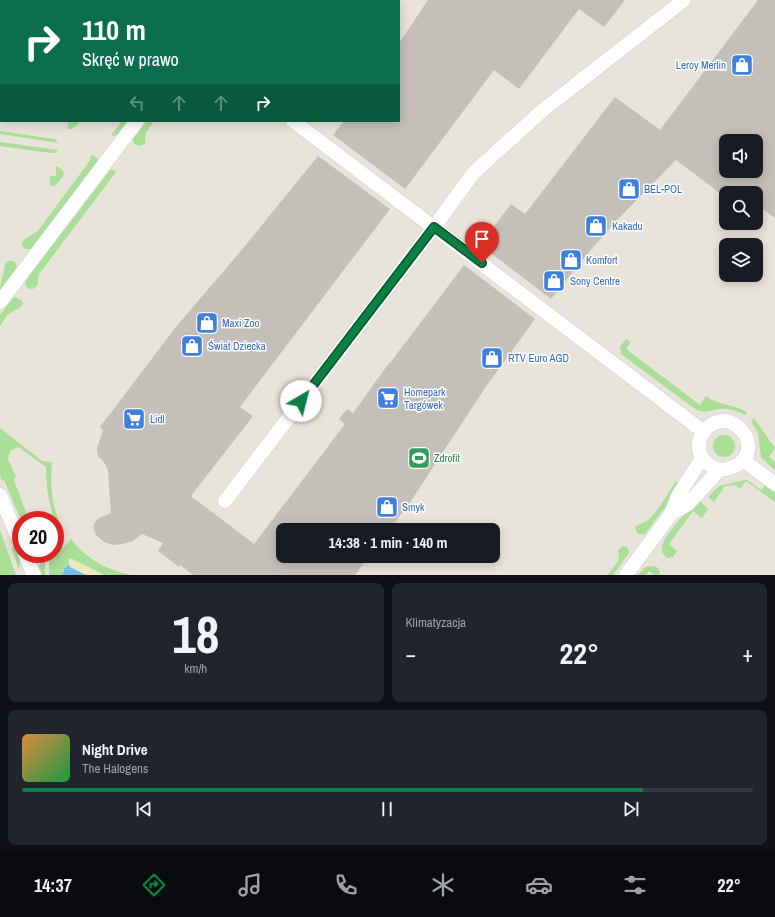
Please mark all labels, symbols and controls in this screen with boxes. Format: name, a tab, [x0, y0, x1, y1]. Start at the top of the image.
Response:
text: 110 m	[82, 11, 146, 49]
icon: right	[16, 16, 68, 68]
text: Skręć w prawo	[82, 47, 179, 72]
shop icon: Leroy Merlin	[729, 52, 755, 78]
place label: Leroy Merlin	[676, 58, 726, 72]
icon: left	[126, 92, 148, 114]
icon: ahead	[168, 92, 190, 114]
icon: ahead	[210, 92, 232, 114]
icon: right	[252, 92, 274, 114]
map controls	[719, 134, 763, 282]
button: sound	[719, 134, 763, 178]
shop icon: BEL-POL	[616, 176, 642, 202]
place label: BEL-POL	[644, 182, 682, 196]
button: search	[719, 186, 763, 230]
shop icon: Kakadu	[583, 213, 609, 239]
place label: Kakadu	[612, 219, 643, 233]
pin	[465, 222, 499, 263]
icon: arrive	[471, 228, 493, 250]
button: layers	[719, 238, 763, 282]
shop icon: Komfort	[558, 247, 584, 273]
place label: Komfort	[586, 253, 618, 267]
shop icon: Sony Centre	[541, 268, 567, 294]
place label: Sony Centre	[570, 274, 620, 288]
shop icon: Maxi Zoo	[194, 310, 220, 336]
place label: Maxi Zoo	[222, 316, 260, 330]
shop icon: Świat Dziecka	[179, 333, 205, 359]
place label: Świat Dziecka	[208, 339, 266, 353]
shop icon: RTV Euro AGD	[479, 345, 505, 371]
place label: RTV Euro AGD	[508, 351, 569, 365]
position arrow	[280, 380, 322, 422]
supermarket icon: Homepark Targówek	[375, 385, 401, 411]
place label: Homepark Targówek	[404, 385, 446, 412]
supermarket icon: Lidl	[121, 406, 147, 432]
place label: Lidl	[150, 412, 165, 426]
sports icon: Zdrofit	[406, 445, 432, 471]
place label: Zdrofit	[434, 451, 461, 465]
shop icon: Smyk	[374, 494, 400, 520]
place label: Smyk	[402, 500, 425, 514]
speed limit sign: 20	[12, 511, 64, 563]
text: 14:38 · 1 min · 140 m	[329, 532, 447, 553]
text: 18	[172, 599, 219, 669]
text: Klimatyzacja	[406, 614, 466, 631]
text: 22°	[560, 633, 599, 673]
text: −	[406, 639, 416, 669]
text: +	[742, 639, 753, 669]
text: km/h	[184, 660, 207, 677]
text: Night Drive	[82, 739, 148, 760]
text: The Halogens	[82, 760, 148, 777]
icon: previous	[133, 798, 155, 820]
icon: pause	[376, 798, 398, 820]
icon: next	[620, 798, 642, 820]
icon: directions	[140, 871, 168, 899]
icon: music	[236, 871, 264, 899]
icon: phone	[332, 871, 360, 899]
icon: climate	[429, 871, 457, 899]
icon: car	[525, 871, 553, 899]
icon: filters	[621, 871, 649, 899]
text: 14:37	[34, 873, 72, 898]
text: 22°	[717, 873, 741, 898]

